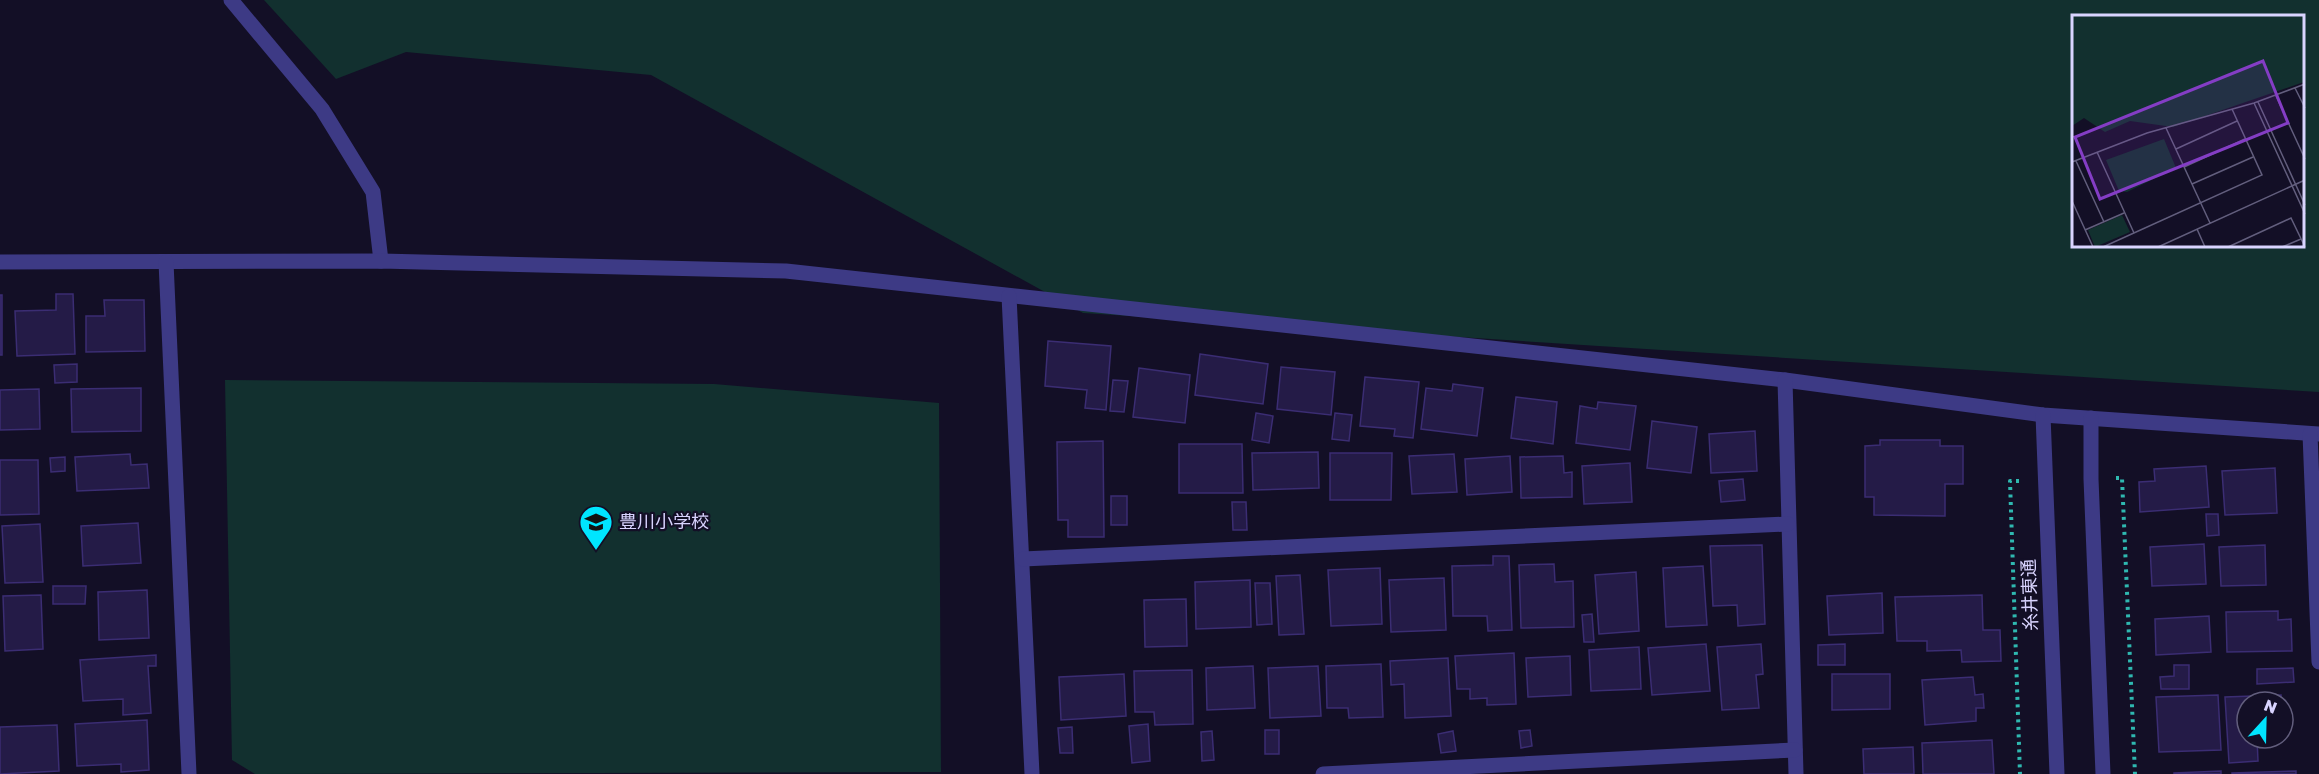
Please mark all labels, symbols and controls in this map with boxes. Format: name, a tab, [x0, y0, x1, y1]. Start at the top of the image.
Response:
inset map	[2072, 15, 2304, 248]
school or university icon: 豊川小学校	[578, 504, 614, 551]
place label: 豊川小学校	[619, 510, 709, 532]
street label: 糸井東通	[2017, 559, 2041, 631]
north arrow	[2235, 690, 2295, 750]
text: N	[2261, 695, 2280, 718]

